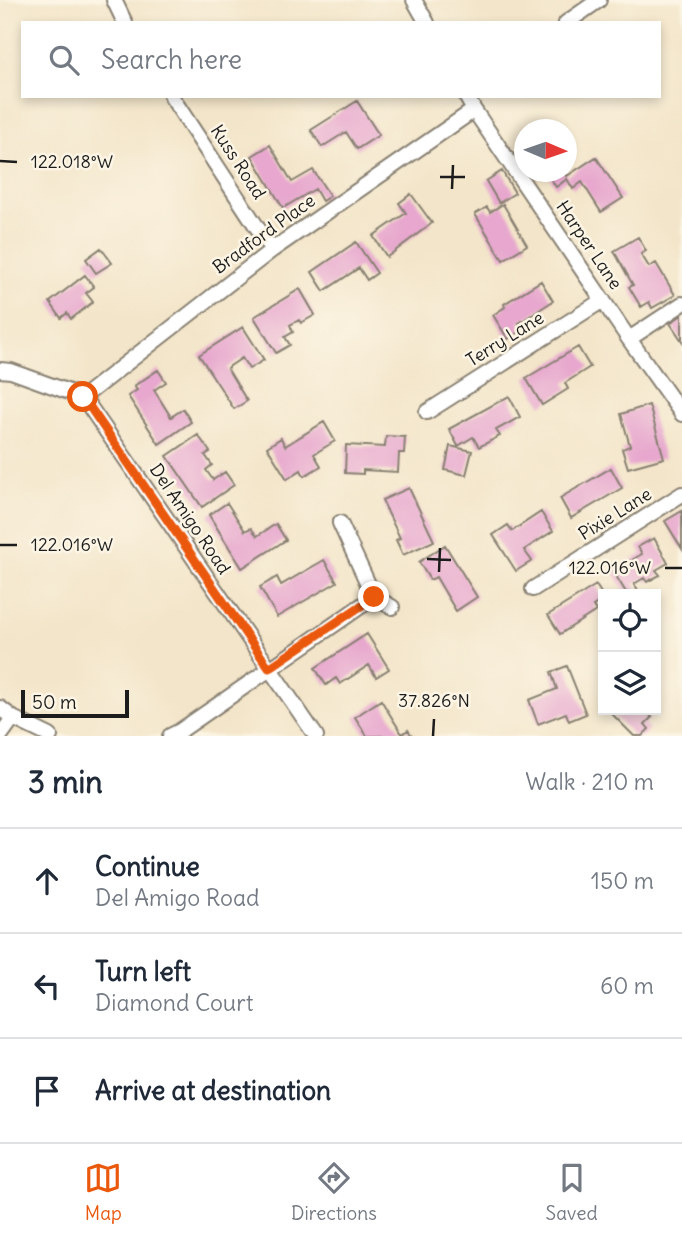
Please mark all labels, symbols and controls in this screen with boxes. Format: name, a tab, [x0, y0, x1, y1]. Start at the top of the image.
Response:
search box	[21, 21, 661, 98]
icon: search	[45, 41, 83, 79]
text: Search here	[101, 43, 242, 76]
north arrow	[514, 119, 577, 182]
street label: Kuss Road	[206, 120, 271, 204]
text: 122.018°W	[31, 150, 113, 173]
street label: Bradford Place	[208, 189, 319, 278]
street label: Harper Lane	[551, 196, 628, 294]
street label: Terry Lane	[462, 306, 548, 371]
route start	[67, 381, 98, 412]
street label: Del Amigo Road	[145, 459, 236, 579]
street label: Pixie Lane	[574, 482, 656, 545]
text: 122.016°W	[31, 533, 113, 556]
text: 122.016°W	[569, 556, 651, 579]
route end	[358, 581, 389, 612]
map controls	[598, 589, 661, 715]
button: locate	[598, 589, 661, 652]
button: layers	[598, 652, 661, 715]
scale bar	[21, 687, 130, 719]
text: 37.826°N	[398, 689, 470, 712]
text: 50 m	[32, 690, 77, 714]
text: 3 min	[28, 763, 103, 801]
text: Walk · 210 m	[525, 767, 654, 796]
text: Continue	[95, 850, 200, 883]
icon: ahead	[28, 862, 66, 900]
text: 150 m	[591, 866, 654, 895]
text: Del Amigo Road	[95, 883, 260, 912]
text: Turn left	[95, 955, 191, 988]
icon: left	[28, 967, 66, 1005]
text: 60 m	[600, 971, 654, 1000]
text: Diamond Court	[95, 988, 253, 1017]
icon: arrive	[28, 1072, 66, 1110]
text: Arrive at destination	[95, 1074, 331, 1107]
tab: Map	[84, 1159, 122, 1225]
tab: Directions	[291, 1159, 377, 1225]
tab: Saved	[546, 1159, 598, 1225]

